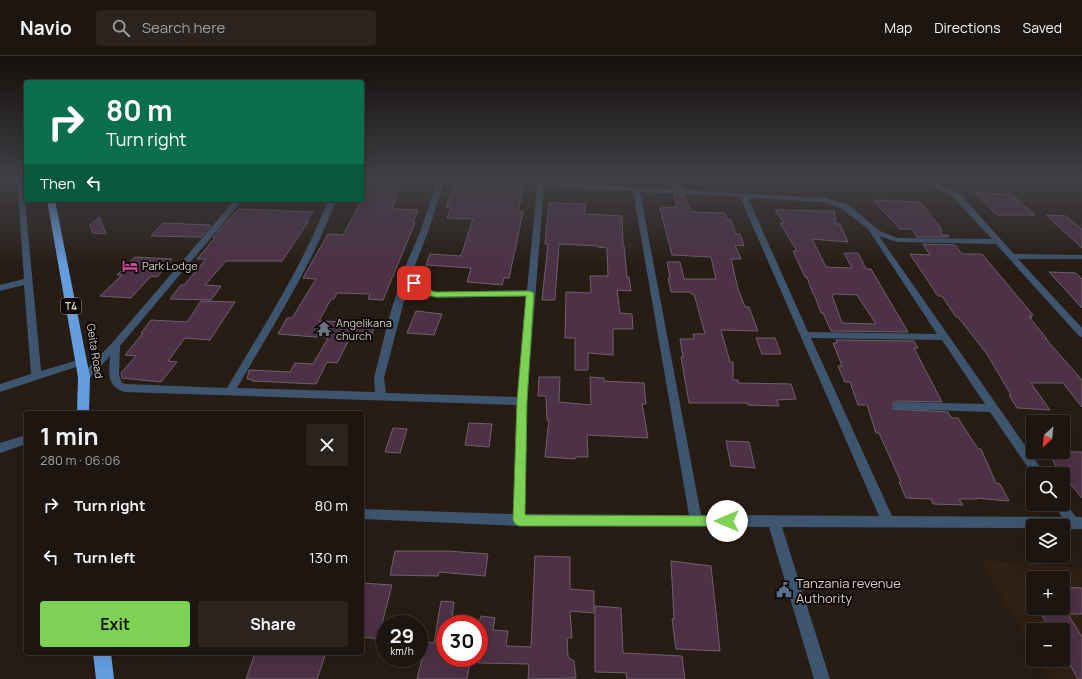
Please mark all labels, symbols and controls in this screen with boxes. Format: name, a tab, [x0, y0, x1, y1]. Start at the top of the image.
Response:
search box	[96, 10, 376, 46]
text: Navio	[20, 15, 72, 41]
icon: search	[110, 17, 132, 39]
text: Search here	[142, 17, 225, 38]
text: Map	[884, 18, 912, 37]
text: Directions	[934, 18, 1001, 37]
text: Saved	[1023, 18, 1062, 37]
text: 80 m	[106, 91, 172, 129]
icon: right	[40, 96, 92, 148]
text: Turn right	[106, 127, 187, 151]
icon: left	[83, 172, 105, 194]
text: Then	[40, 173, 75, 194]
hotel icon: Park Lodge	[121, 257, 139, 275]
place label: Park Lodge	[142, 258, 198, 273]
pin	[397, 266, 431, 300]
icon: arrive	[403, 272, 425, 294]
road number: T4	[61, 298, 81, 314]
place label: Angelikana church	[336, 315, 392, 343]
temple icon: Angelikana church	[315, 320, 333, 338]
street label: Geita Road	[84, 322, 107, 380]
north arrow	[1026, 415, 1070, 459]
map controls	[1026, 415, 1070, 667]
text: 1 min	[40, 419, 99, 452]
button: close	[306, 424, 348, 466]
text: 280 m · 06:06	[40, 451, 121, 469]
button: search	[1026, 467, 1070, 511]
icon: right	[40, 494, 62, 516]
text: Turn right	[74, 495, 145, 516]
text: 80 m	[314, 495, 348, 516]
position arrow	[706, 500, 748, 542]
button: layers	[1026, 519, 1070, 563]
icon: left	[40, 546, 62, 568]
text: Turn left	[74, 547, 136, 568]
text: 130 m	[309, 547, 348, 568]
button: +	[1026, 571, 1070, 615]
place label: Tanzania revenue Authority	[796, 574, 901, 607]
public building icon: Tanzania revenue Authority	[775, 581, 793, 599]
button: Exit	[40, 601, 190, 647]
button: Share	[198, 601, 348, 647]
speed limit sign: 30	[436, 615, 488, 667]
text: 29	[390, 622, 414, 649]
button: −	[1026, 623, 1070, 667]
text: km/h	[390, 644, 414, 658]

